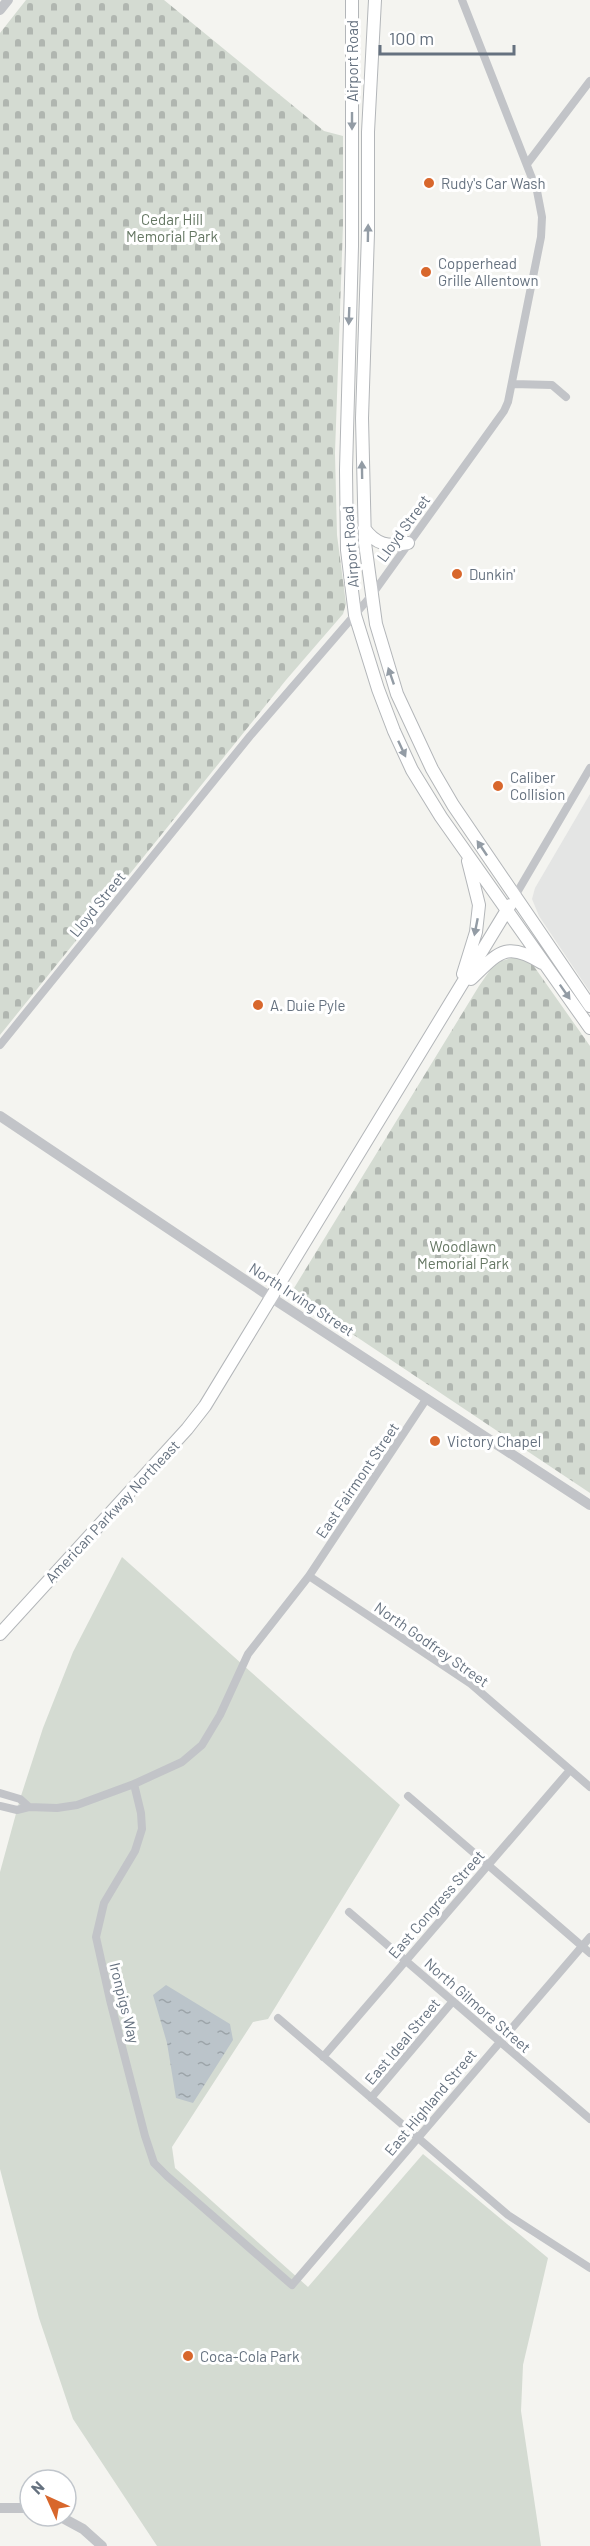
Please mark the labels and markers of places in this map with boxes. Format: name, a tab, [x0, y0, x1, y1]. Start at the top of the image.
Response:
place label: Rudy's Car Wash	[441, 174, 546, 192]
marker: Rudy's Car Wash	[422, 176, 436, 190]
place label: Copperhead Grille Allentown	[438, 254, 538, 289]
marker: Copperhead Grille Allentown	[419, 265, 433, 279]
place label: Dunkin'	[469, 565, 515, 583]
marker: Dunkin'	[450, 567, 464, 581]
place label: Caliber Collision	[510, 768, 565, 803]
marker: Caliber Collision	[491, 779, 505, 793]
place label: A. Duie Pyle	[270, 996, 345, 1014]
marker: A. Duie Pyle	[251, 998, 265, 1012]
place label: Victory Chapel	[447, 1432, 541, 1450]
marker: Victory Chapel	[428, 1434, 442, 1448]
place label: Coca-Cola Park	[200, 2347, 300, 2365]
marker: Coca-Cola Park	[181, 2349, 195, 2363]

